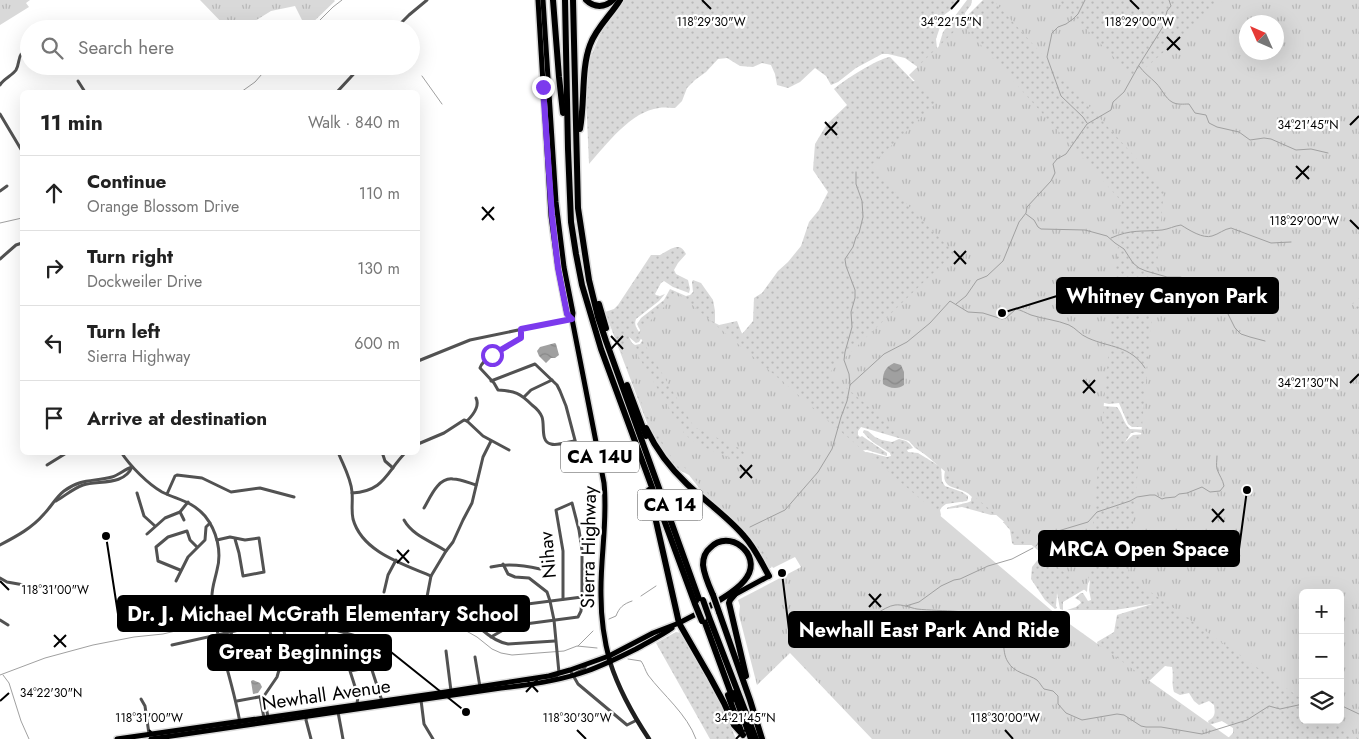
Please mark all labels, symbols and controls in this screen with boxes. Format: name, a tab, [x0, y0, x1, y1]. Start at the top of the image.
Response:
text: 118°29'30"W	[676, 13, 746, 31]
text: 34°22'15"N	[920, 13, 982, 31]
text: 118°29'00"W	[1104, 13, 1174, 31]
north arrow	[1239, 15, 1284, 60]
search box	[20, 20, 420, 75]
icon: search	[38, 34, 66, 62]
text: Search here	[78, 34, 174, 61]
route end	[532, 76, 555, 99]
text: 11 min	[40, 108, 103, 138]
text: Walk · 840 m	[308, 111, 400, 134]
text: 34°21'45"N	[1277, 116, 1339, 134]
text: Continue	[87, 168, 166, 195]
icon: ahead	[40, 179, 68, 207]
text: 110 m	[359, 182, 400, 205]
text: Orange Blossom Drive	[87, 195, 239, 218]
text: 118°29'00"W	[1269, 212, 1339, 230]
text: Turn right	[87, 243, 173, 270]
icon: right	[40, 254, 68, 282]
text: 130 m	[357, 257, 400, 280]
text: Dockweiler Drive	[87, 270, 202, 293]
callout: Whitney Canyon Park	[1057, 278, 1278, 313]
text: Whitney Canyon Park	[1066, 282, 1268, 311]
text: Turn left	[87, 318, 160, 345]
icon: left	[40, 329, 68, 357]
text: 600 m	[354, 332, 400, 355]
route start	[481, 344, 504, 367]
text: Sierra Highway	[87, 345, 190, 368]
text: 34°21'30"N	[1277, 374, 1339, 392]
icon: arrive	[40, 404, 68, 432]
text: Arrive at destination	[87, 405, 267, 432]
road number: CA 14U	[561, 442, 639, 472]
street label: Sierra Highway	[574, 485, 603, 609]
road number: CA 14	[638, 490, 702, 520]
street label: Nihav	[532, 530, 563, 580]
callout: MRCA Open Space	[1039, 531, 1239, 566]
text: MRCA Open Space	[1049, 535, 1229, 564]
text: 118°31'00"W	[21, 581, 89, 599]
map controls	[1299, 589, 1344, 724]
button: +	[1299, 589, 1344, 634]
callout: Dr. J. Michael McGrath Elementary School	[118, 596, 529, 631]
text: Dr. J. Michael McGrath Elementary School	[127, 600, 519, 629]
callout: Newhall East Park And Ride	[789, 612, 1069, 647]
text: Newhall East Park And Ride	[799, 616, 1059, 645]
button: −	[1299, 634, 1344, 679]
callout: Great Beginnings	[208, 635, 391, 670]
text: Great Beginnings	[219, 638, 381, 667]
street label: Newhall Avenue	[260, 672, 392, 717]
button: layers	[1299, 679, 1344, 724]
text: 34°22'30"N	[20, 684, 82, 702]
text: 118°31'00"W	[115, 709, 183, 727]
text: 118°30'30"W	[542, 709, 612, 727]
text: 34°21'45"N	[714, 709, 776, 727]
text: 118°30'00"W	[970, 709, 1040, 727]

